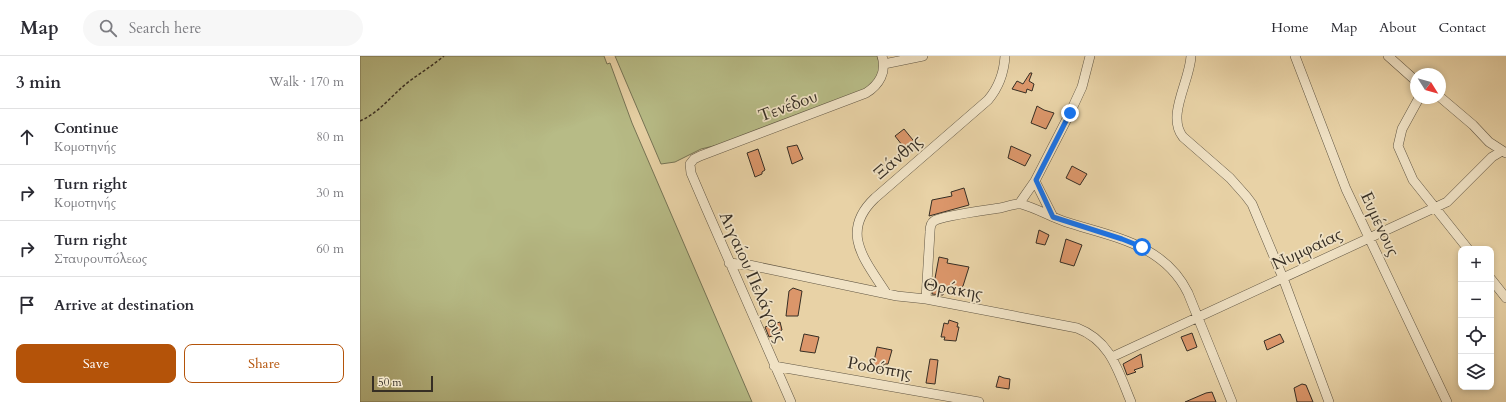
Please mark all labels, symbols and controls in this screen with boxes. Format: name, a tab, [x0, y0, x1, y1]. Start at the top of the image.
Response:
search box	[83, 10, 363, 46]
text: Map	[20, 15, 59, 41]
icon: search	[97, 17, 119, 39]
text: Search here	[129, 18, 201, 38]
text: Home	[1271, 18, 1309, 37]
text: Map	[1331, 18, 1357, 37]
text: About	[1379, 18, 1416, 37]
text: Contact	[1438, 18, 1486, 37]
north arrow	[1410, 68, 1446, 104]
text: 3 min	[16, 71, 61, 94]
text: Walk · 170 m	[269, 73, 344, 91]
street label: Τενέδου	[755, 85, 821, 127]
route end	[1061, 104, 1079, 122]
text: Continue	[54, 118, 119, 138]
icon: ahead	[16, 126, 38, 148]
text: 80 m	[316, 128, 344, 146]
street label: Ξάνθης	[869, 129, 927, 185]
text: Κομοτηνής	[54, 138, 116, 156]
text: Turn right	[54, 174, 127, 194]
icon: right	[16, 182, 38, 204]
text: 30 m	[316, 184, 344, 202]
street label: Ευμένους	[1355, 188, 1405, 260]
text: Κομοτηνής	[54, 194, 116, 212]
street label: Αιγαίου Πελάγους	[714, 208, 792, 346]
street label: Νυμφαίας	[1268, 223, 1346, 275]
text: Turn right	[54, 230, 127, 250]
icon: right	[16, 238, 38, 260]
route start	[1133, 238, 1151, 256]
text: 60 m	[316, 240, 344, 258]
map controls	[1458, 246, 1494, 390]
button: +	[1458, 246, 1494, 282]
text: Σταυρουπόλεως	[54, 250, 147, 268]
street label: Θράκης	[921, 272, 985, 306]
button: −	[1458, 282, 1494, 318]
icon: arrive	[16, 294, 38, 316]
text: Arrive at destination	[54, 295, 194, 315]
button: locate	[1458, 318, 1494, 354]
button: Save	[16, 344, 176, 383]
button: Share	[184, 344, 344, 383]
street label: Ροδόπης	[846, 351, 914, 385]
button: layers	[1458, 354, 1494, 390]
scale bar	[372, 374, 433, 393]
text: 50 m	[378, 375, 402, 390]

